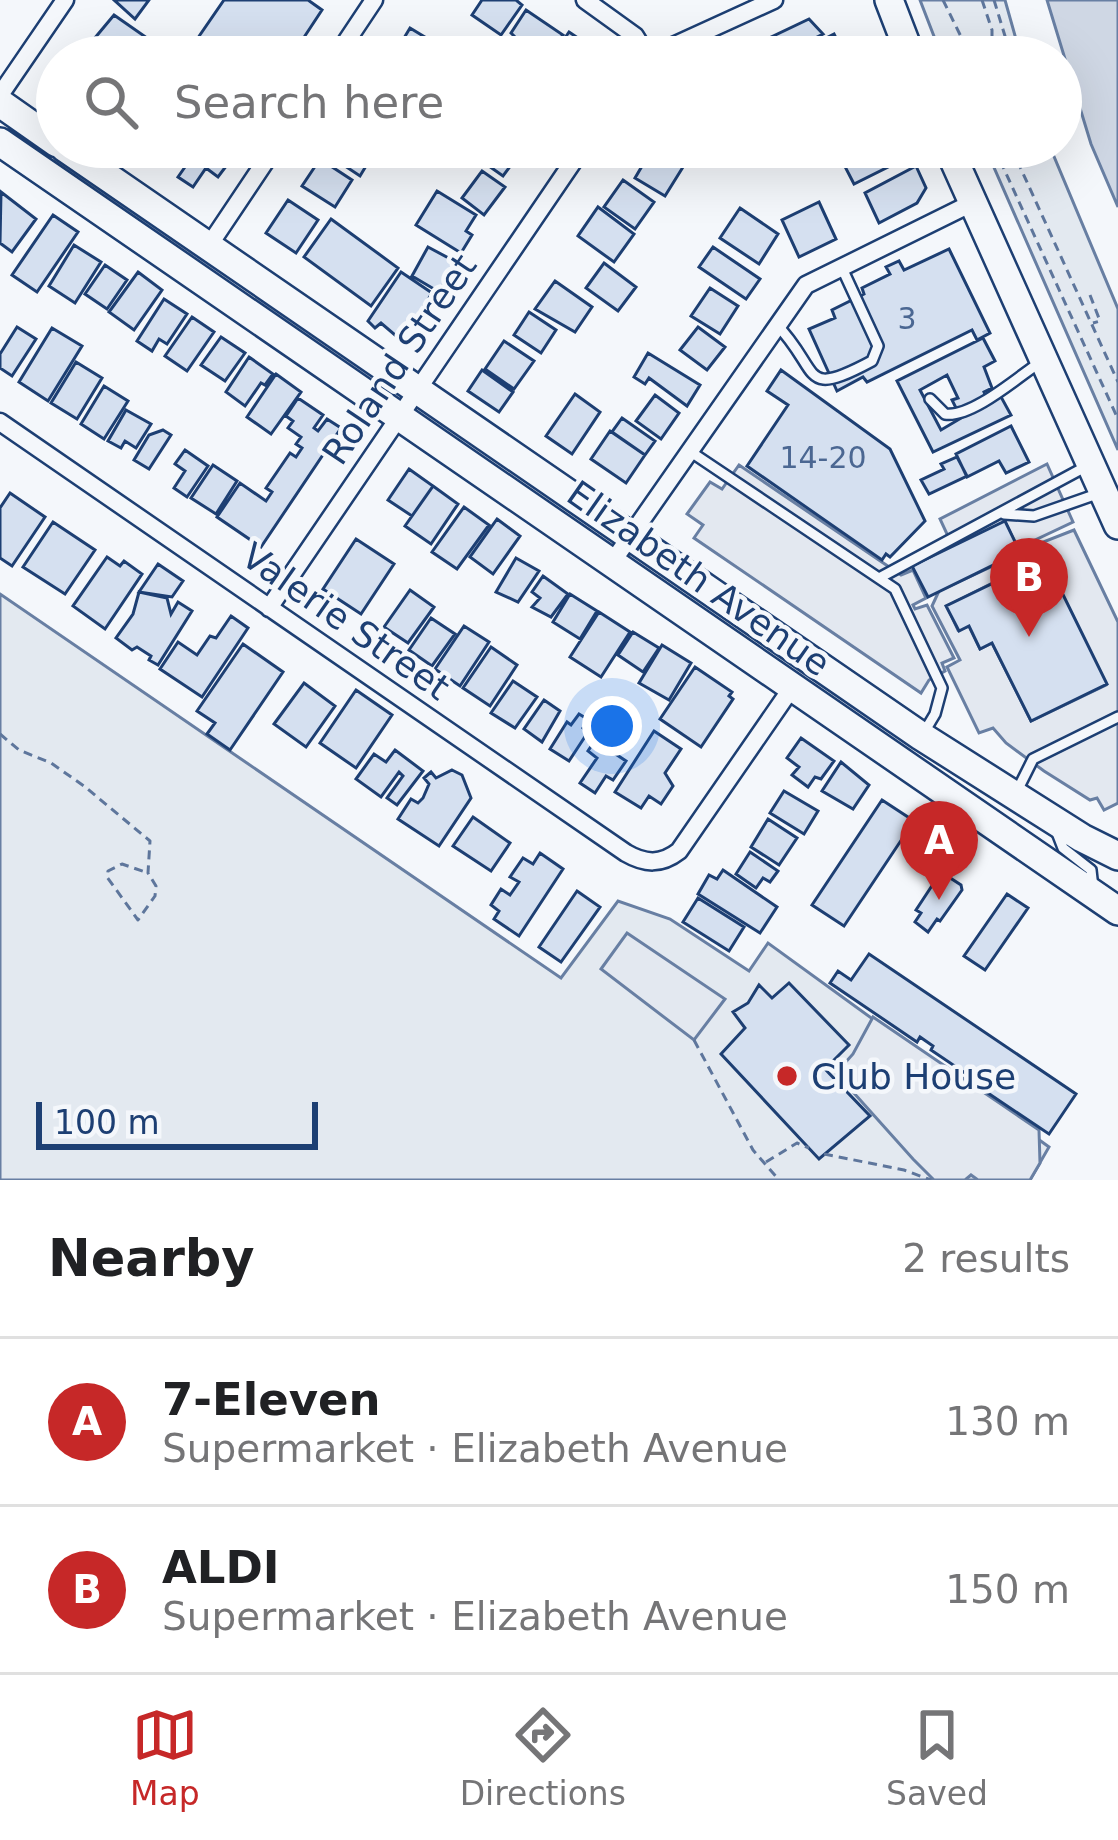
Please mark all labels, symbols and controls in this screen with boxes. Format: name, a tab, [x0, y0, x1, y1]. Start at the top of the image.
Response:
search box	[36, 36, 1082, 168]
icon: search	[78, 69, 144, 135]
text: Search here	[174, 76, 444, 129]
street label: Roland Street	[314, 247, 485, 472]
house number: 3	[897, 301, 917, 336]
house number: 14-20	[779, 440, 867, 475]
street label: Elizabeth Avenue	[560, 472, 838, 684]
street label: Valerie Street	[234, 535, 457, 708]
pin: B	[990, 538, 1068, 637]
your location	[582, 696, 642, 756]
pin: A	[900, 801, 978, 900]
place label: Club House	[811, 1056, 1016, 1097]
marker: Club House	[774, 1063, 800, 1089]
scale bar	[36, 1096, 318, 1149]
text: 100 m	[54, 1103, 160, 1142]
text: Nearby	[48, 1229, 255, 1288]
text: 2 results	[902, 1236, 1070, 1281]
text: 7-Eleven	[162, 1373, 381, 1426]
text: A	[72, 1399, 102, 1444]
text: 130 m	[945, 1399, 1070, 1444]
text: Supermarket · Elizabeth Avenue	[162, 1426, 788, 1471]
text: ALDI	[162, 1541, 280, 1594]
text: B	[72, 1567, 102, 1612]
text: 150 m	[945, 1567, 1070, 1612]
text: Supermarket · Elizabeth Avenue	[162, 1594, 788, 1639]
tab: Map	[130, 1702, 200, 1813]
tab: Directions	[460, 1702, 626, 1813]
tab: Saved	[886, 1702, 988, 1813]

